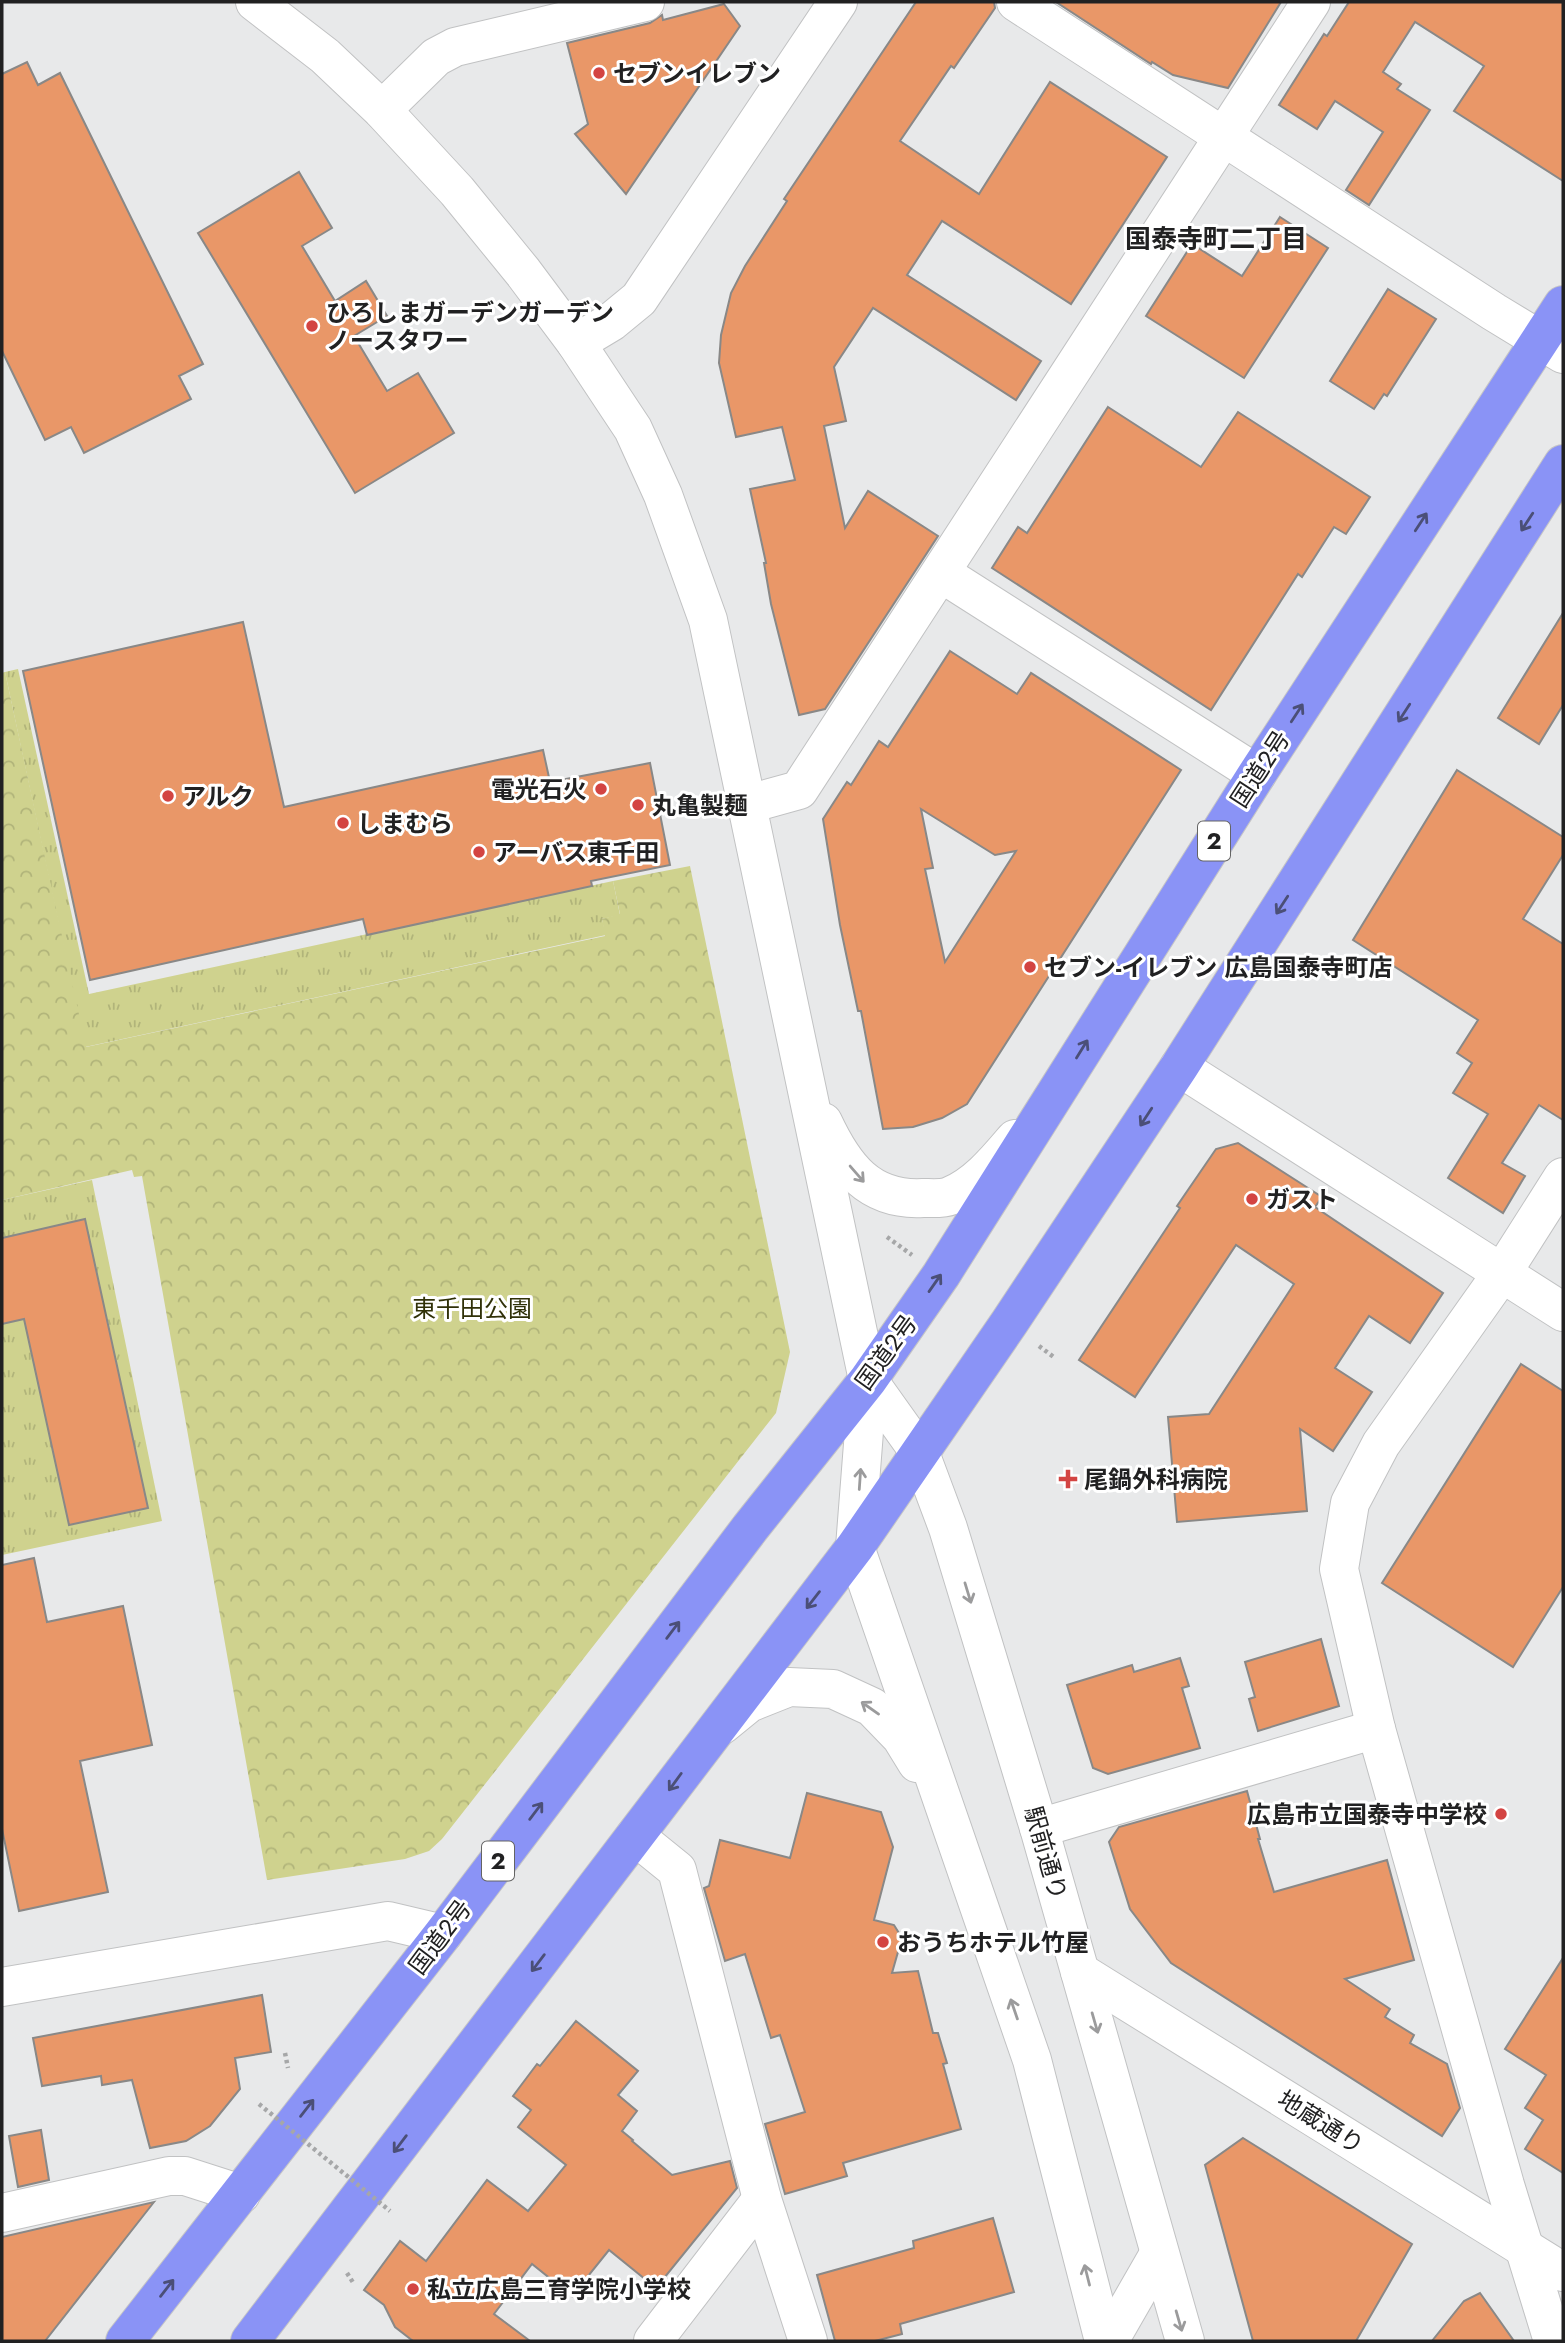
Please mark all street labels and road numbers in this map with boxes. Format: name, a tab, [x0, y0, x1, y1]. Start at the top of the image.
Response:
street label: 国道2号	[1222, 724, 1298, 814]
road number: 2	[1198, 821, 1230, 860]
street label: 国道2号	[847, 1307, 925, 1397]
street label: 駅前通り	[1016, 1802, 1076, 1904]
road number: 2	[482, 1842, 514, 1880]
street label: 国道2号	[400, 1892, 480, 1982]
street label: 地蔵通り	[1271, 2082, 1371, 2162]

